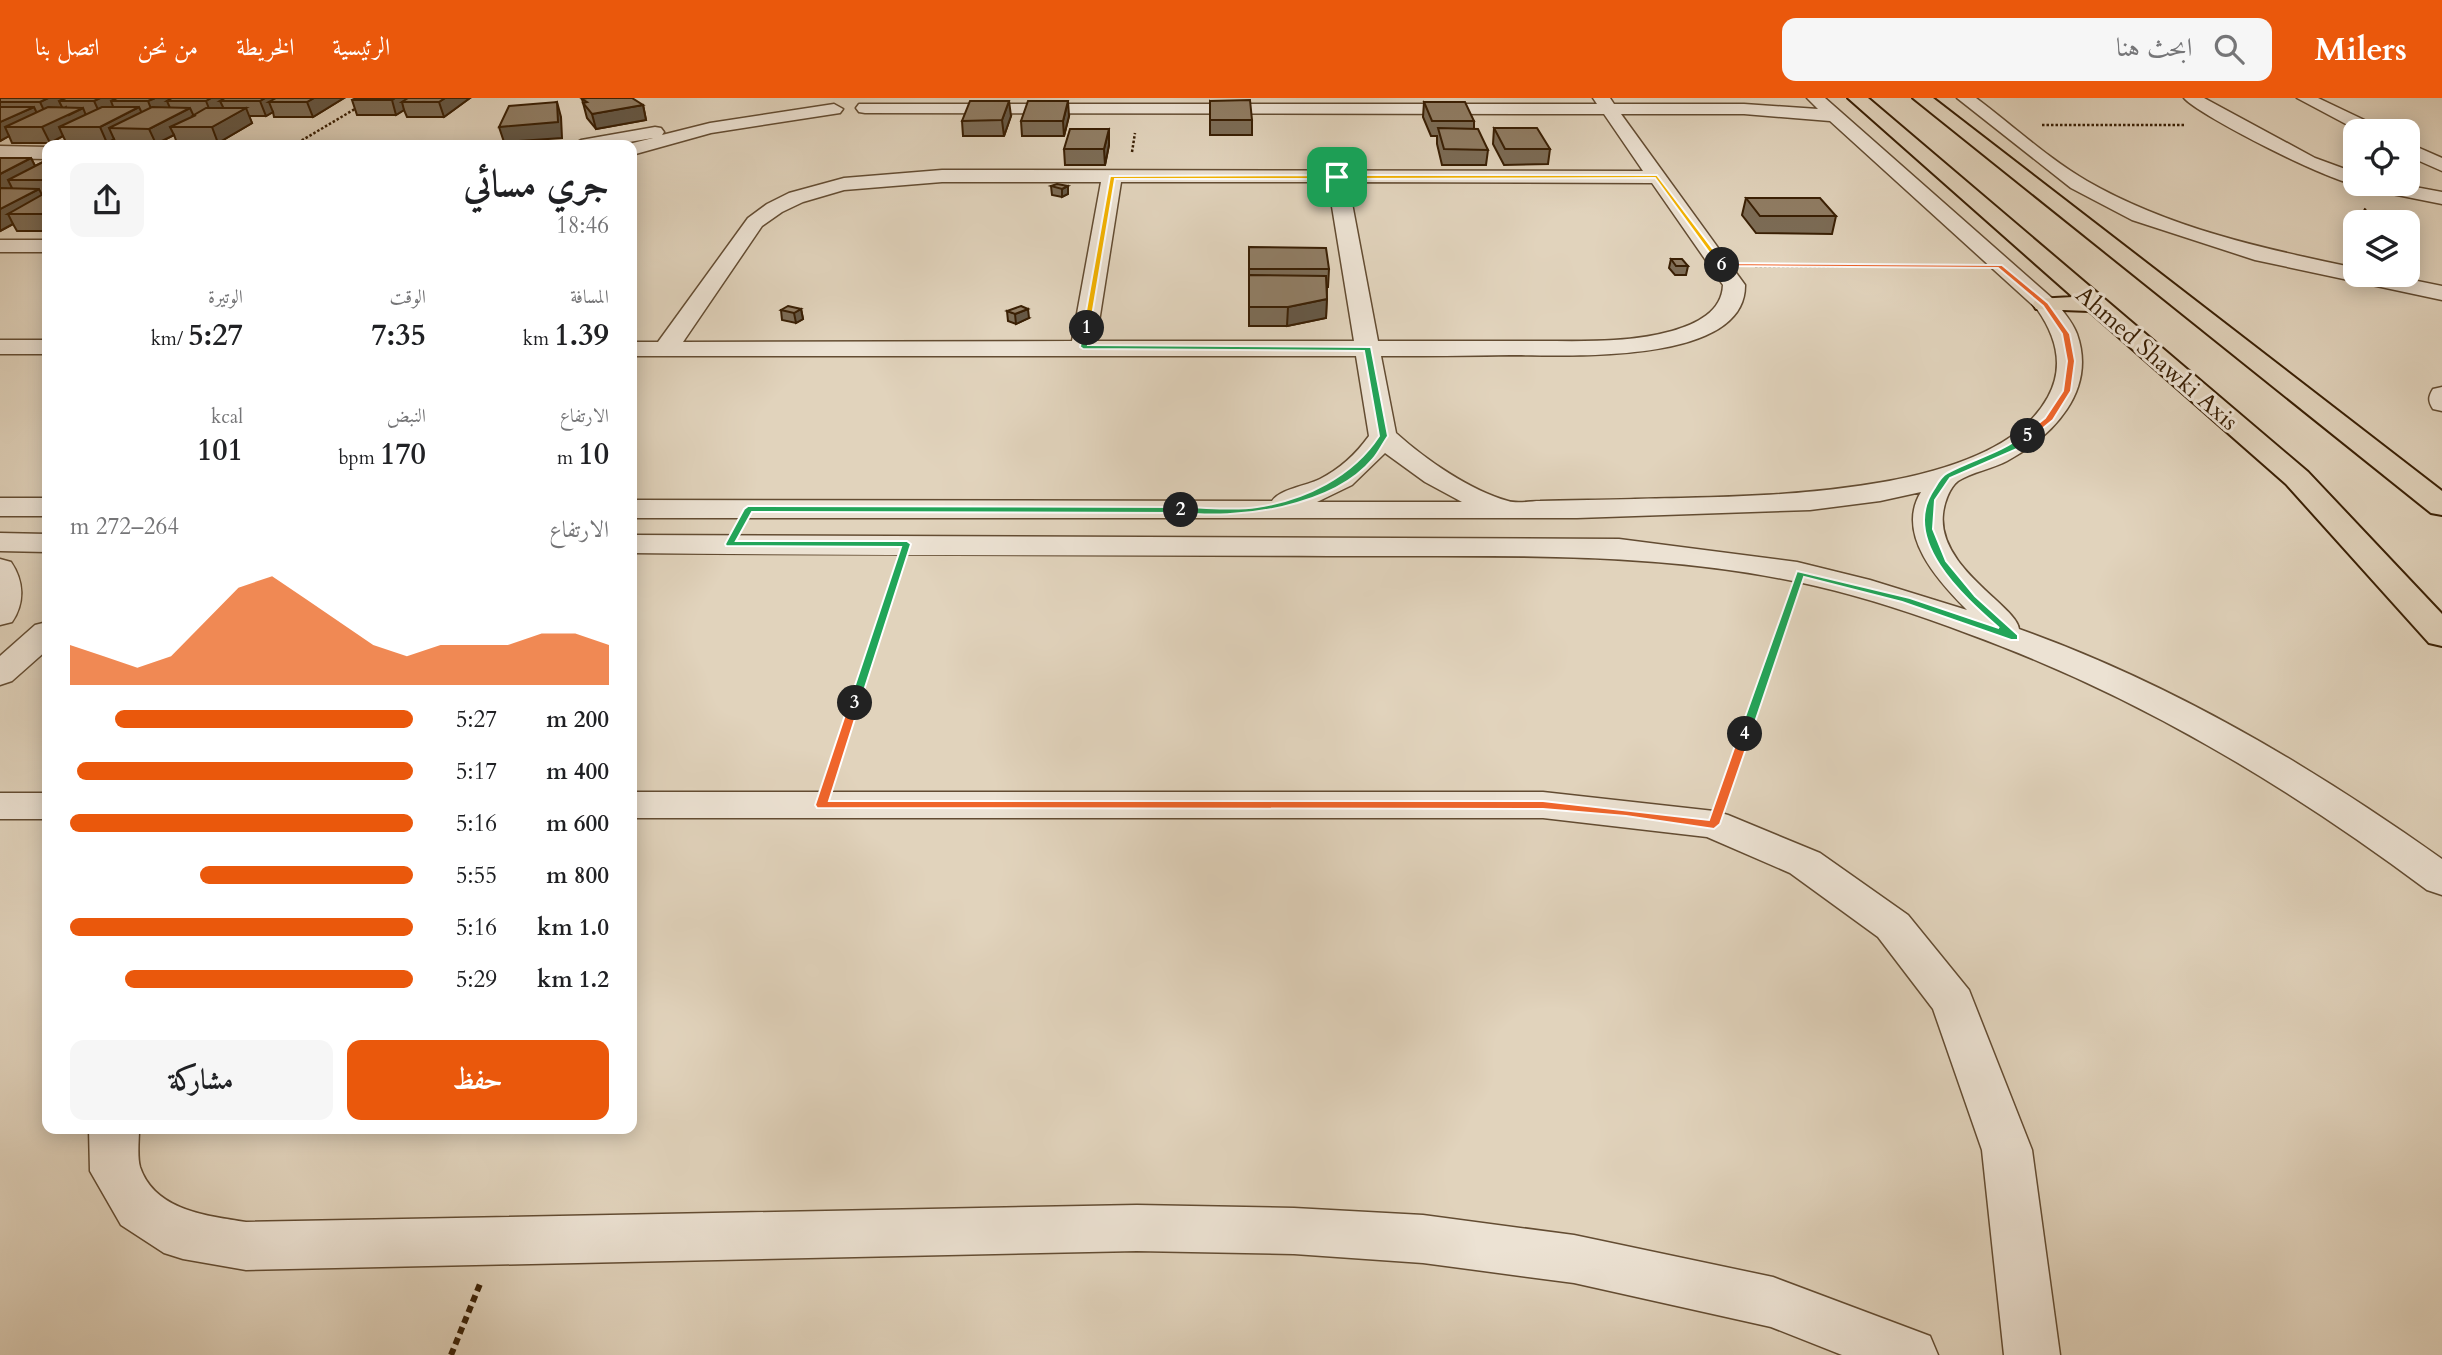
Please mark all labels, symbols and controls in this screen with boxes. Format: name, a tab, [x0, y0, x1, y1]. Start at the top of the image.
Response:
search box	[1782, 18, 2272, 81]
text: Milers	[2314, 27, 2407, 72]
text: ابحث هنا	[2116, 30, 2192, 65]
icon: search	[2210, 30, 2248, 68]
text: اتصل بنا	[35, 31, 99, 64]
text: من نحن	[137, 31, 198, 64]
text: الخريطة	[236, 31, 295, 64]
text: الرئيسية	[333, 31, 390, 64]
map controls	[2343, 119, 2420, 287]
button: locate	[2343, 119, 2420, 196]
pin	[1307, 147, 1367, 207]
text: جري مسائي	[463, 158, 609, 210]
icon: arrive	[1318, 158, 1356, 196]
button: share	[70, 163, 144, 237]
text: 18:46	[556, 210, 609, 241]
button: layers	[2343, 210, 2420, 287]
pin: 6	[1704, 248, 1740, 282]
text: 6	[1717, 251, 1726, 277]
street label: Ahmed Shawki Axis	[2068, 279, 2245, 438]
text: الوتيرة	[208, 284, 243, 310]
text: الوقت	[390, 284, 426, 310]
text: المسافة	[570, 284, 609, 310]
pin: 1	[1070, 310, 1104, 345]
text: 1	[1082, 314, 1091, 340]
text: 5:27	[188, 315, 243, 356]
text: 7:35	[371, 315, 426, 356]
text: 1.39	[554, 315, 609, 356]
text: /km	[151, 326, 188, 352]
text: km	[523, 326, 554, 352]
text: النبض	[387, 403, 426, 429]
text: الارتفاع	[560, 403, 609, 429]
text: kcal	[211, 404, 243, 430]
pin: 5	[2010, 418, 2046, 454]
text: 5	[2023, 422, 2032, 448]
text: 101	[197, 430, 243, 471]
text: 170	[380, 434, 426, 475]
text: 10	[578, 434, 609, 475]
text: bpm	[338, 445, 380, 471]
text: m	[557, 445, 578, 471]
pin: 2	[1164, 492, 1198, 528]
text: 2	[1176, 496, 1185, 522]
text: 264–272 m	[70, 511, 179, 542]
text: الارتفاع	[549, 514, 609, 545]
pin: 3	[838, 686, 872, 720]
text: 3	[850, 689, 859, 715]
text: 5:27	[456, 704, 497, 735]
text: 200 m	[546, 704, 609, 735]
pin: 4	[1728, 716, 1762, 752]
text: 4	[1740, 720, 1749, 746]
text: 5:17	[456, 756, 497, 787]
text: 400 m	[546, 756, 609, 787]
text: 5:16	[456, 808, 497, 839]
text: 600 m	[546, 808, 609, 839]
text: 5:55	[456, 860, 497, 891]
text: 800 m	[546, 860, 609, 891]
text: 5:16	[456, 912, 497, 943]
text: 1.0 km	[537, 912, 609, 943]
text: 5:29	[456, 964, 497, 995]
text: 1.2 km	[537, 964, 609, 995]
button: مشاركة	[70, 1040, 333, 1120]
button: حفظ	[347, 1040, 609, 1120]

